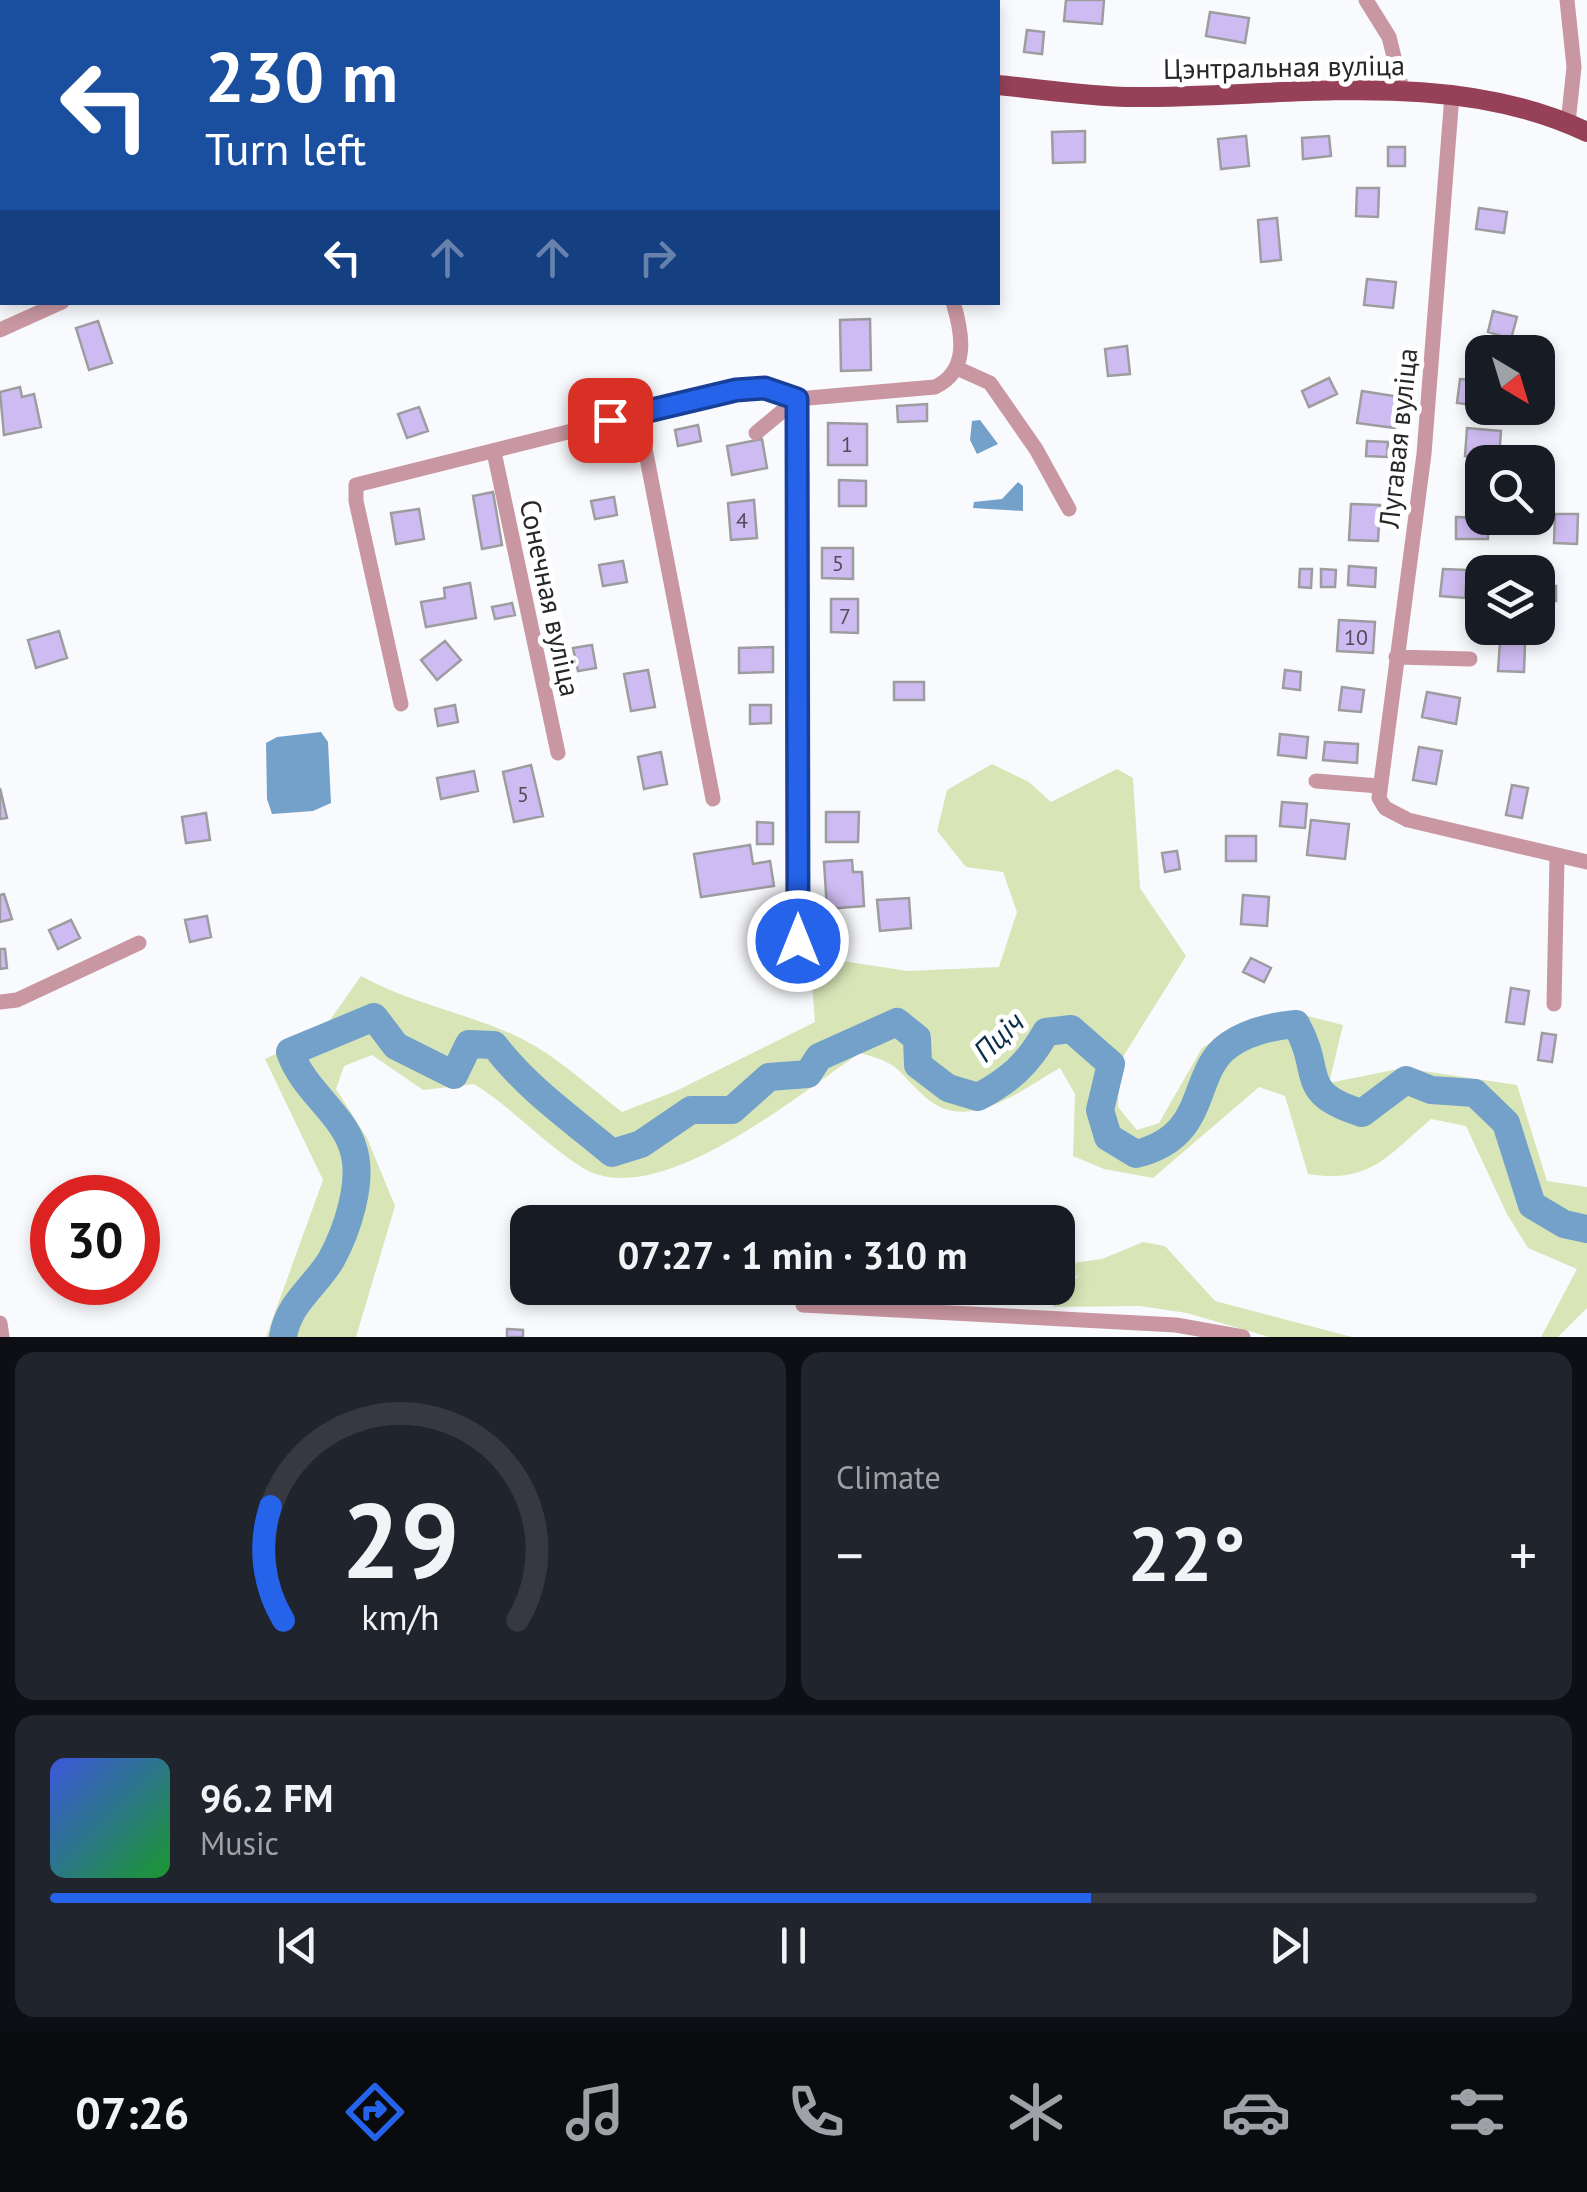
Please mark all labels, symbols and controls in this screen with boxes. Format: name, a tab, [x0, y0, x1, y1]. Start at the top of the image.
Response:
text: 230 m	[205, 31, 398, 121]
icon: left	[40, 40, 170, 170]
street label: Цэнтральная вуліца	[1163, 46, 1405, 87]
text: Turn left	[205, 119, 366, 177]
icon: left	[315, 230, 370, 285]
icon: ahead	[420, 230, 475, 285]
icon: ahead	[525, 230, 580, 285]
icon: right	[630, 230, 685, 285]
north arrow	[1465, 335, 1555, 425]
map controls	[1465, 335, 1555, 645]
street label: Лугавая вуліца	[1370, 346, 1425, 531]
pin	[568, 378, 653, 463]
icon: arrive	[583, 393, 638, 448]
house number: 1	[841, 430, 853, 458]
button: search	[1465, 445, 1555, 535]
street label: Сонечная вуліца	[512, 496, 589, 700]
house number: 4	[736, 506, 748, 534]
house number: 5	[832, 549, 844, 577]
button: layers	[1465, 555, 1555, 645]
house number: 7	[839, 602, 851, 630]
house number: 10	[1344, 623, 1368, 651]
house number: 5	[517, 780, 529, 808]
position arrow	[746, 889, 850, 993]
water label: Пціч	[964, 1002, 1032, 1070]
speed limit sign: 30	[30, 1175, 160, 1305]
text: 07:27 · 1 min · 310 m	[618, 1230, 967, 1279]
text: Climate	[836, 1456, 941, 1498]
text: 29	[342, 1472, 459, 1607]
text: 22°	[1128, 1505, 1245, 1602]
text: −	[836, 1519, 864, 1590]
text: +	[1509, 1519, 1537, 1590]
text: km/h	[361, 1594, 440, 1640]
text: 96.2 FM	[200, 1773, 333, 1822]
text: Music	[200, 1822, 279, 1864]
icon: previous	[270, 1918, 325, 1973]
icon: pause	[766, 1918, 821, 1973]
icon: next	[1262, 1918, 1317, 1973]
icon: directions	[340, 2077, 410, 2147]
icon: music	[560, 2077, 630, 2147]
icon: phone	[781, 2077, 851, 2147]
icon: climate	[1001, 2077, 1071, 2147]
icon: car	[1221, 2077, 1291, 2147]
icon: filters	[1442, 2077, 1512, 2147]
text: 07:26	[75, 2083, 189, 2141]

